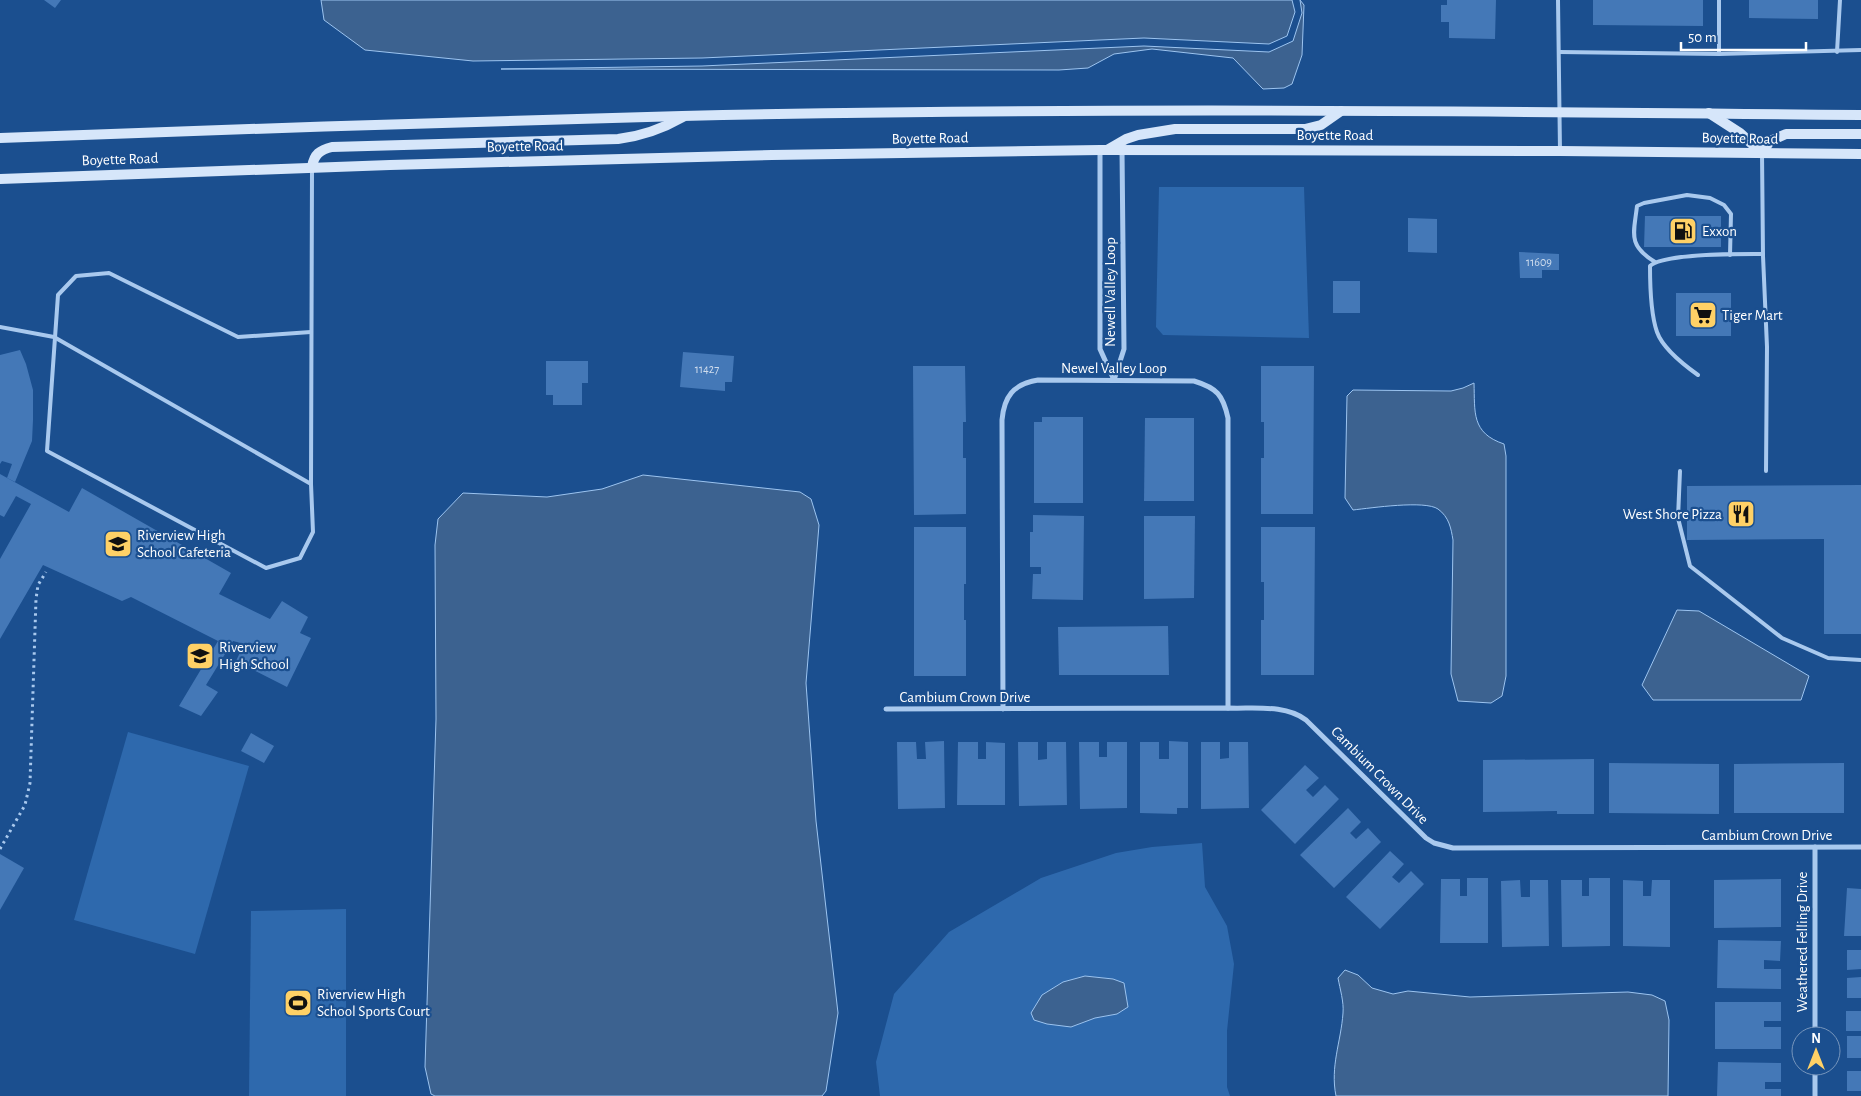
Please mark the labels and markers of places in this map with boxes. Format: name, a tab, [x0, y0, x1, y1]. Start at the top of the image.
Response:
fuel station icon: Exxon	[1668, 216, 1698, 246]
place label: Exxon	[1702, 224, 1737, 239]
supermarket icon: Tiger Mart	[1688, 300, 1718, 330]
place label: Tiger Mart	[1722, 308, 1783, 323]
restaurant icon: West Shore Pizza	[1726, 499, 1756, 529]
place label: West Shore Pizza	[1623, 507, 1722, 522]
place label: Riverview High School Cafeteria	[137, 528, 231, 560]
school or university icon: Riverview High School Cafeteria	[103, 529, 133, 559]
place label: Riverview High School	[219, 640, 289, 672]
school or university icon: Riverview High School	[185, 641, 215, 671]
place label: Riverview High School Sports Court	[317, 987, 430, 1019]
sports icon: Riverview High School Sports Court	[283, 988, 313, 1018]

